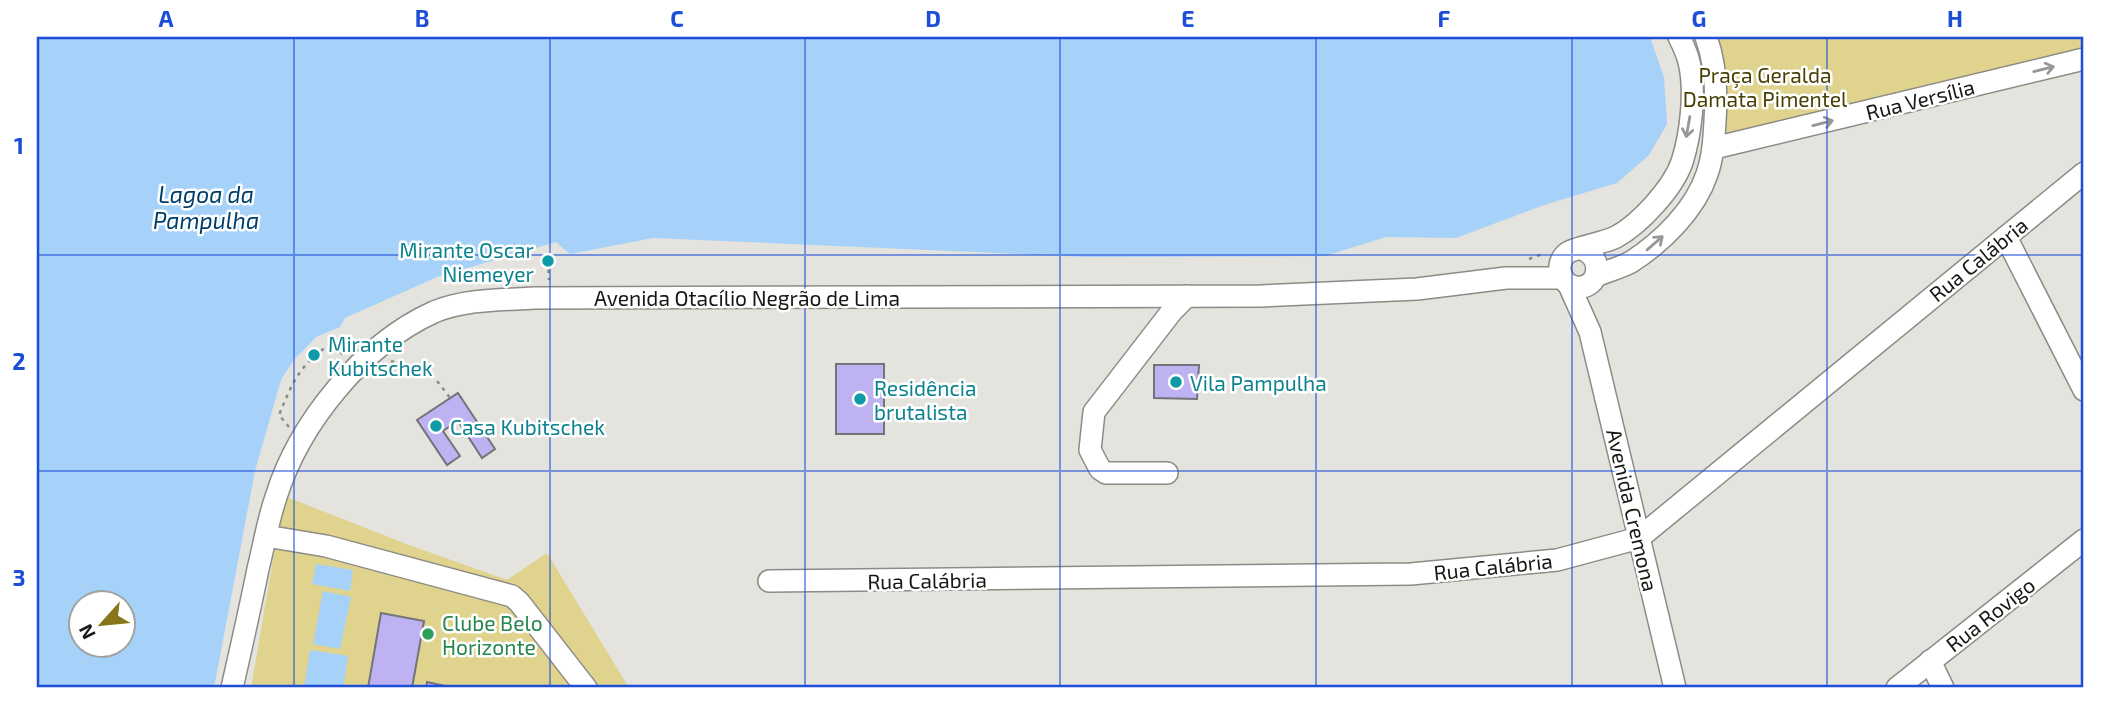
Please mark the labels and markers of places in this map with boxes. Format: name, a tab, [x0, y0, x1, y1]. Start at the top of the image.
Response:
place label: Mirante Oscar Niemeyer	[399, 237, 535, 286]
marker: Mirante Oscar Niemeyer	[540, 253, 556, 269]
place label: Mirante Kubitschek	[328, 331, 433, 380]
marker: Mirante Kubitschek	[306, 347, 322, 363]
place label: Vila Pampulha	[1190, 370, 1327, 395]
marker: Vila Pampulha	[1168, 374, 1184, 390]
place label: Residência brutalista	[874, 375, 977, 424]
marker: Residência brutalista	[852, 391, 868, 407]
place label: Casa Kubitschek	[450, 414, 605, 439]
marker: Casa Kubitschek	[428, 418, 444, 434]
place label: Clube Belo Horizonte	[442, 610, 543, 659]
marker: Clube Belo Horizonte	[420, 626, 436, 642]

